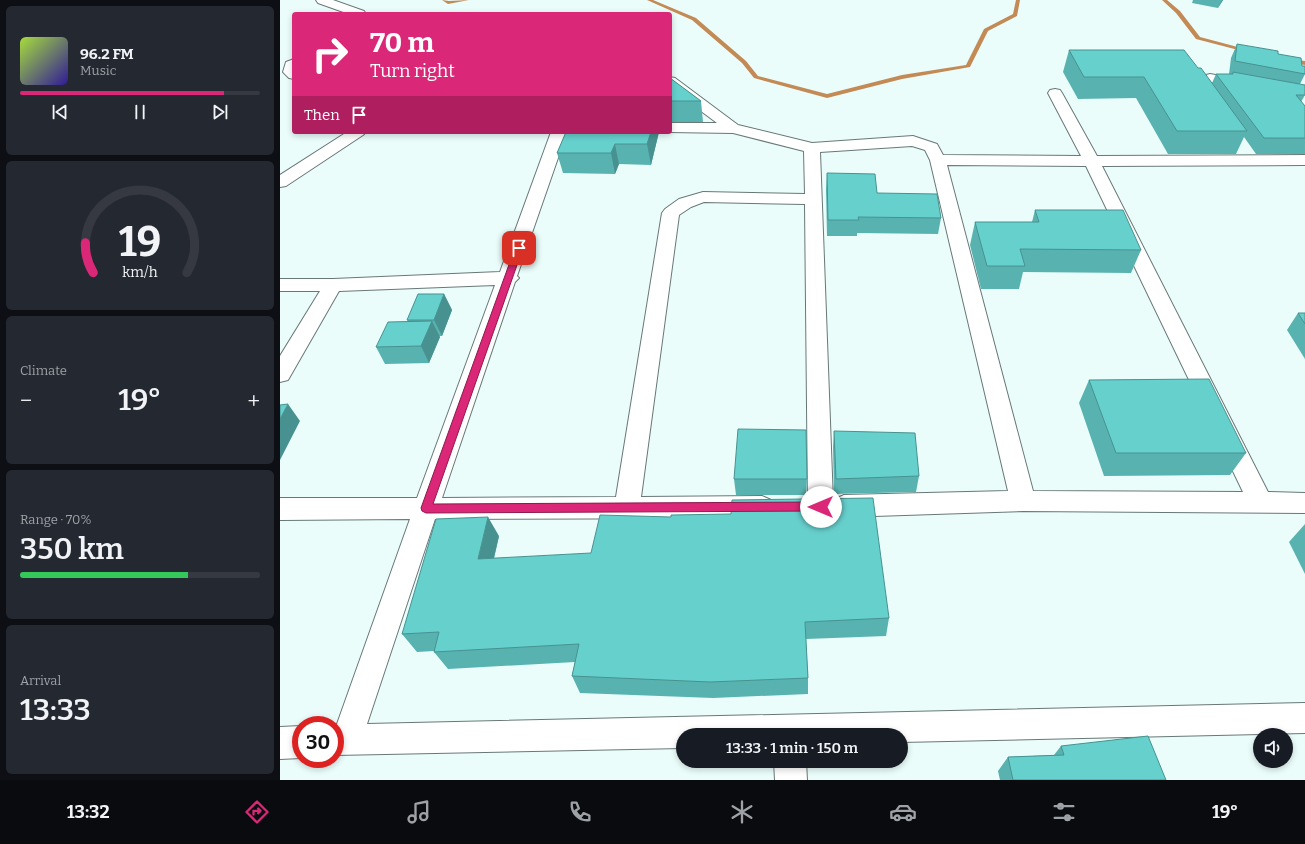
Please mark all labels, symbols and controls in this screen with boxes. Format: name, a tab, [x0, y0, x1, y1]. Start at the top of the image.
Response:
text: 70 m	[370, 26, 434, 59]
icon: right	[304, 28, 356, 80]
text: 96.2 FM	[80, 45, 134, 63]
text: Turn right	[370, 60, 455, 82]
text: Music	[80, 63, 116, 78]
icon: previous	[49, 101, 71, 123]
icon: pause	[129, 101, 151, 123]
icon: next	[209, 101, 231, 123]
icon: arrive	[348, 104, 370, 126]
text: Then	[304, 106, 340, 124]
text: 19	[119, 217, 161, 267]
pin	[502, 231, 536, 265]
icon: arrive	[508, 237, 530, 259]
text: km/h	[122, 264, 158, 281]
text: Climate	[20, 363, 67, 378]
text: 19°	[118, 382, 161, 418]
text: −	[20, 387, 32, 414]
text: +	[247, 387, 260, 414]
position arrow	[800, 486, 842, 528]
text: Range · 70%	[20, 512, 91, 527]
text: 350 km	[20, 531, 124, 567]
text: Arrival	[20, 673, 61, 688]
text: 13:33	[20, 692, 91, 728]
speed limit sign: 30	[292, 716, 344, 768]
map controls	[1253, 728, 1293, 768]
button: sound	[1253, 728, 1293, 768]
text: 13:33 · 1 min · 150 m	[726, 739, 858, 757]
icon: directions	[243, 798, 271, 826]
icon: music	[405, 798, 433, 826]
icon: phone	[566, 798, 594, 826]
icon: climate	[728, 798, 756, 826]
icon: car	[889, 798, 917, 826]
icon: filters	[1050, 798, 1078, 826]
text: 13:32	[67, 801, 110, 823]
text: 19°	[1212, 801, 1238, 823]

